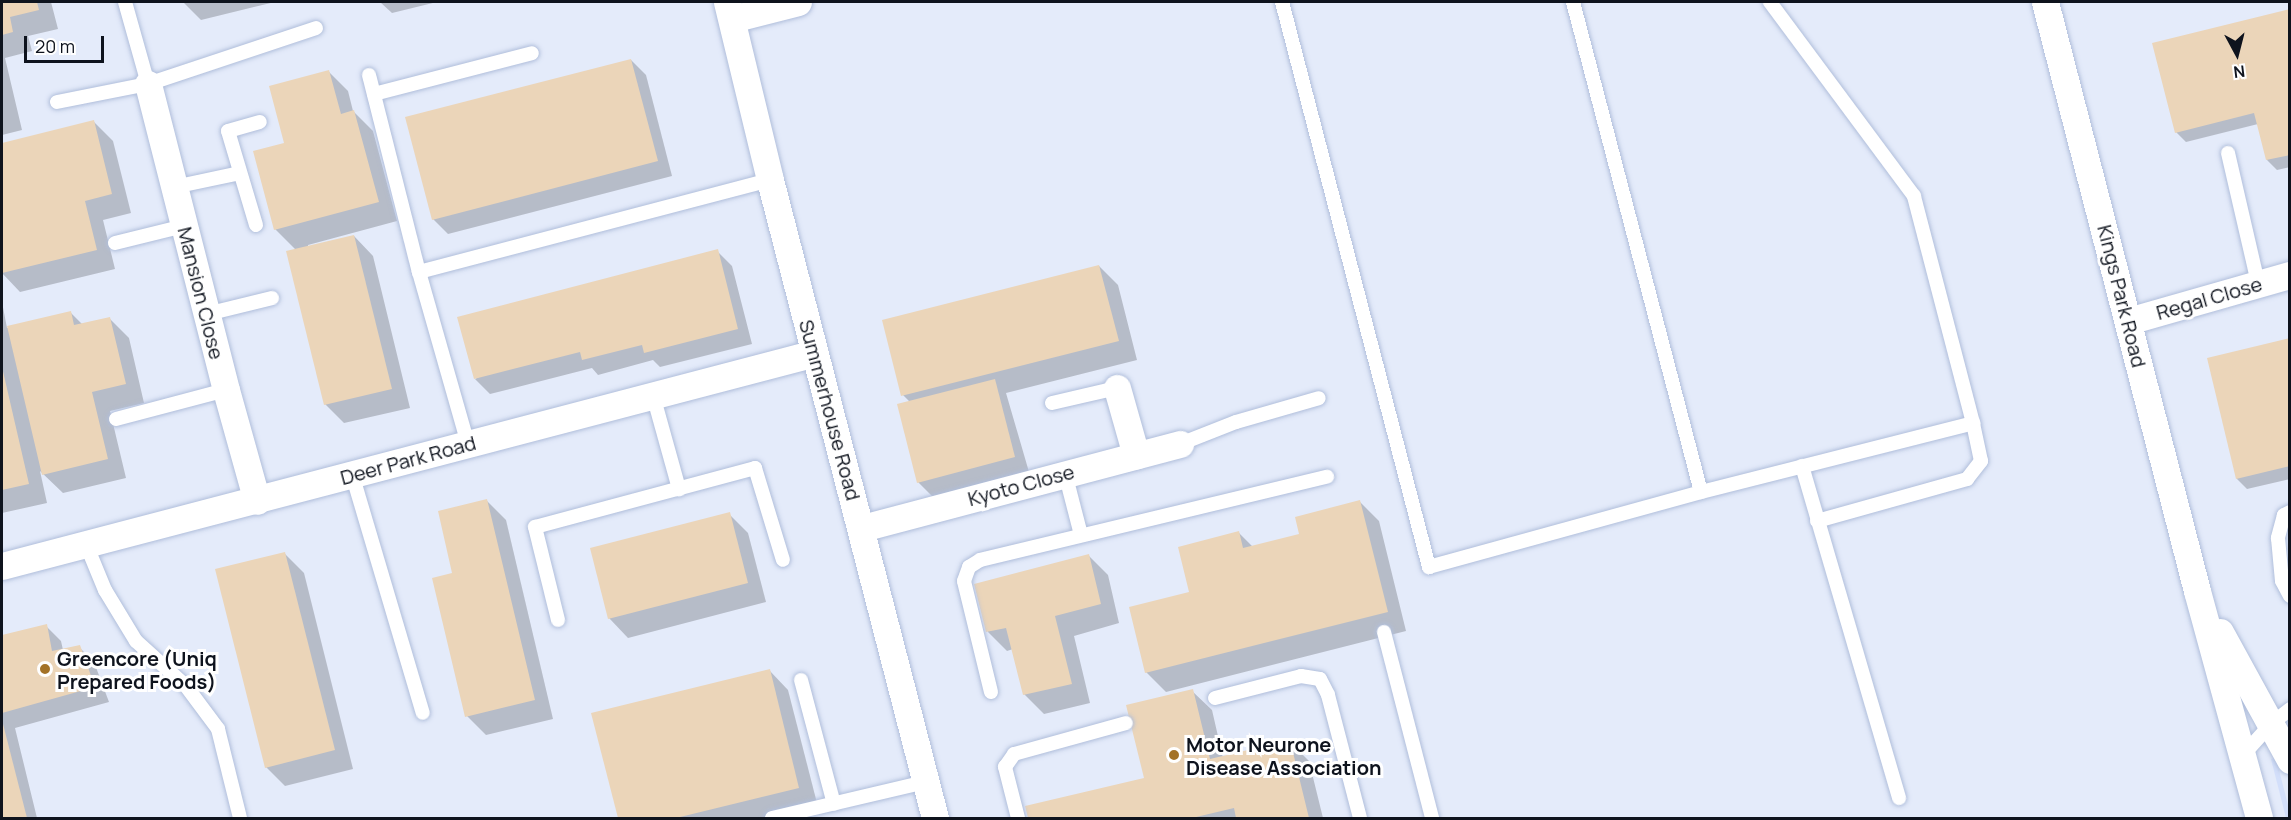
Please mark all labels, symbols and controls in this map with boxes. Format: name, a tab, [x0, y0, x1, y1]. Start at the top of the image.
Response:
scale bar	[27, 24, 106, 62]
north arrow	[2207, 24, 2267, 84]
text: 20 m	[35, 34, 75, 58]
text: N	[2232, 60, 2246, 83]
street label: Kings Park Road	[2093, 222, 2151, 370]
street label: Mansion Close	[173, 224, 229, 362]
street label: Regal Close	[2153, 271, 2265, 325]
street label: Summerhouse Road	[794, 317, 866, 503]
street label: Deer Park Road	[338, 430, 478, 490]
street label: Kyoto Close	[965, 459, 1077, 511]
place label: Greencore (Uniq Prepared Foods)	[57, 646, 217, 693]
marker: Greencore (Uniq Prepared Foods)	[38, 662, 52, 676]
place label: Motor Neurone Disease Association	[1186, 732, 1382, 779]
marker: Motor Neurone Disease Association	[1167, 748, 1181, 762]

